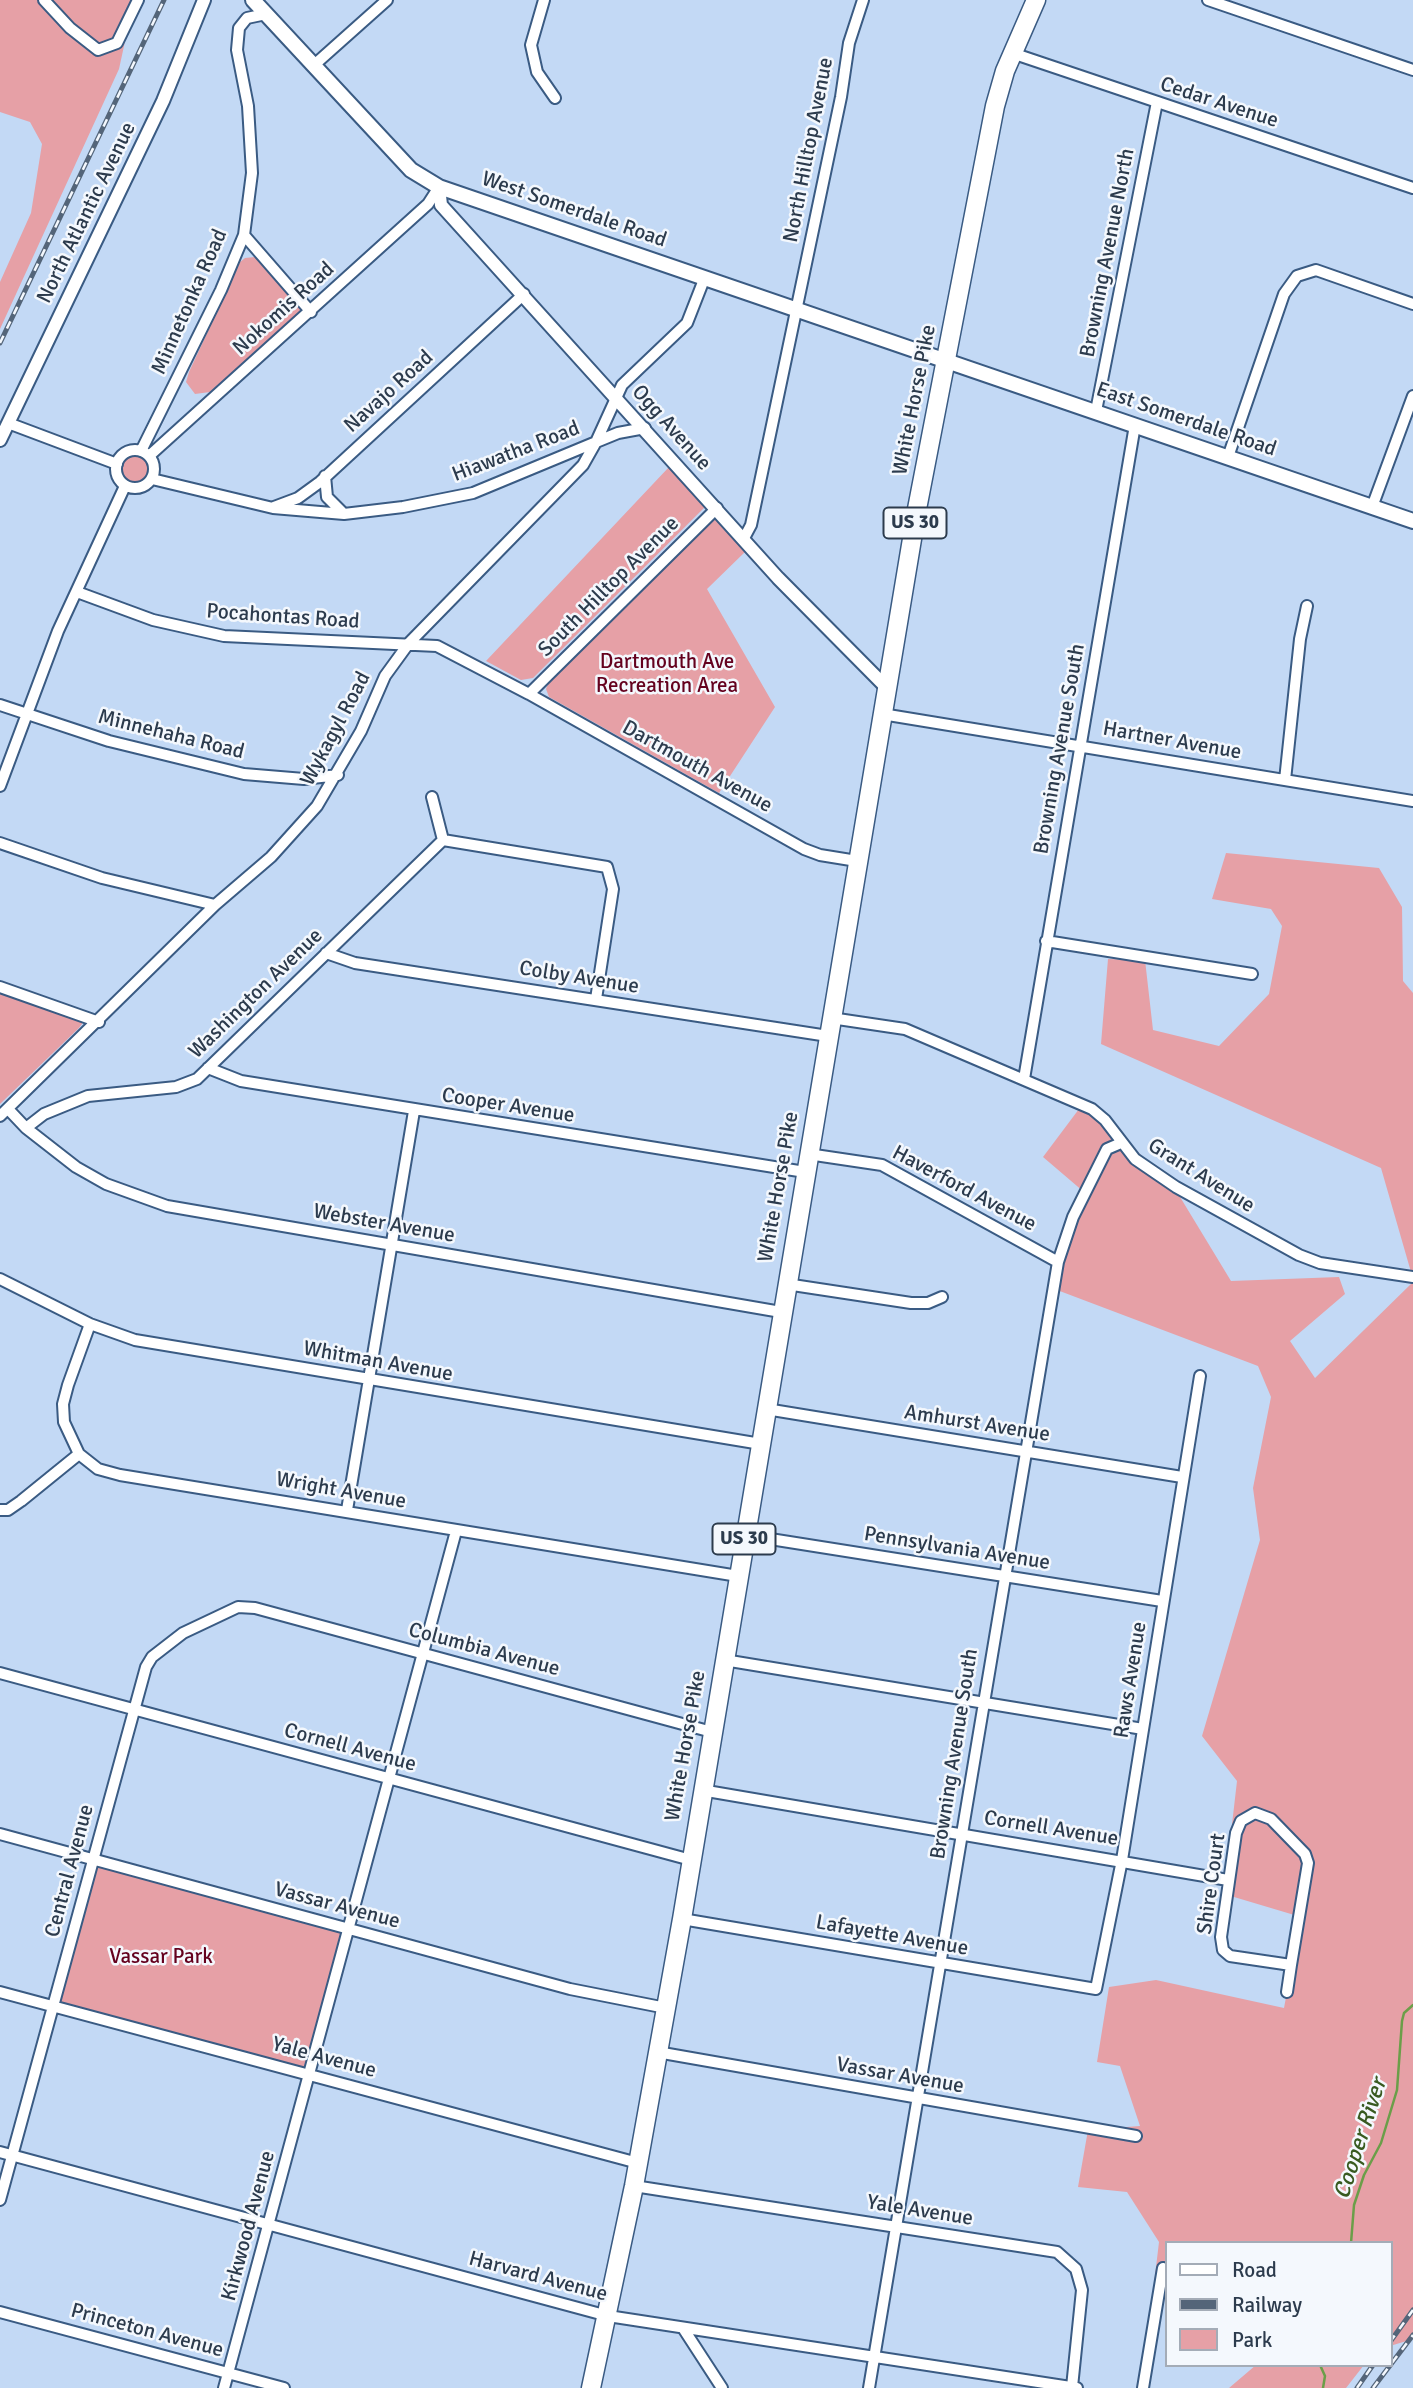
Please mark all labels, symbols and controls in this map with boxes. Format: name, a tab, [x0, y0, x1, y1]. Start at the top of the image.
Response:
street label: North Hilltop Avenue	[779, 55, 839, 245]
street label: Cedar Avenue	[1157, 72, 1281, 134]
street label: North Atlantic Avenue	[32, 118, 142, 308]
street label: Browning Avenue North	[1075, 146, 1141, 360]
street label: West Somerdale Road	[478, 167, 670, 253]
street label: Minnetonka Road	[147, 225, 233, 379]
street label: Nokomis Road	[228, 257, 340, 361]
street label: White Horse Pike	[888, 323, 942, 477]
street label: Navajo Road	[339, 345, 439, 439]
street label: East Somerdale Road	[1093, 377, 1279, 463]
street label: Ogg Avenue	[626, 380, 716, 476]
street label: Hiawatha Road	[449, 416, 583, 488]
road number: US 30	[884, 508, 946, 538]
street label: South Hilltop Avenue	[533, 511, 685, 663]
street label: Pocahontas Road	[206, 599, 360, 635]
street label: Browning Avenue South	[1029, 642, 1091, 856]
park label: Dartmouth Ave Recreation Area	[596, 649, 738, 699]
street label: Wykagyl Road	[295, 668, 377, 790]
street label: Minnehaha Road	[95, 705, 247, 765]
street label: Dartmouth Avenue	[618, 715, 776, 819]
street label: Hartner Avenue	[1101, 716, 1243, 766]
street label: Washington Avenue	[184, 924, 328, 1064]
street label: Colby Avenue	[517, 956, 641, 1000]
street label: Cooper Avenue	[440, 1083, 576, 1129]
street label: White Horse Pike	[753, 1110, 805, 1264]
street label: Grant Avenue	[1143, 1133, 1259, 1219]
street label: Haverford Avenue	[888, 1140, 1040, 1238]
street label: Webster Avenue	[311, 1199, 457, 1249]
street label: Whitman Avenue	[301, 1336, 455, 1388]
street label: Amhurst Avenue	[902, 1400, 1052, 1448]
street label: Wright Avenue	[274, 1467, 408, 1515]
street label: Pennsylvania Avenue	[862, 1522, 1052, 1576]
road number: US 30	[712, 1524, 776, 1554]
street label: Columbia Avenue	[406, 1618, 562, 1682]
street label: Raws Avenue	[1109, 1620, 1153, 1740]
street label: Browning Avenue South	[926, 1647, 984, 1861]
street label: White Horse Pike	[660, 1669, 712, 1823]
street label: Cornell Avenue	[281, 1718, 419, 1778]
street label: Central Avenue	[40, 1802, 100, 1940]
street label: Cornell Avenue	[982, 1806, 1120, 1852]
street label: Shire Court	[1192, 1832, 1232, 1936]
street label: Vassar Avenue	[271, 1877, 403, 1935]
street label: Lafayette Avenue	[814, 1910, 970, 1962]
park label: Vassar Park	[109, 1944, 213, 1970]
street label: Yale Avenue	[269, 2032, 379, 2084]
street label: Vassar Avenue	[834, 2052, 966, 2100]
water label: Cooper River	[1329, 2075, 1393, 2203]
street label: Kirkwood Avenue	[217, 2148, 281, 2304]
street label: Yale Avenue	[865, 2190, 975, 2232]
legend	[1164, 2241, 1392, 2367]
street label: Harvard Avenue	[466, 2246, 610, 2308]
text: Road	[1232, 2257, 1277, 2283]
text: Railway	[1232, 2292, 1302, 2318]
street label: Princeton Avenue	[68, 2299, 226, 2363]
text: Park	[1232, 2327, 1272, 2353]

